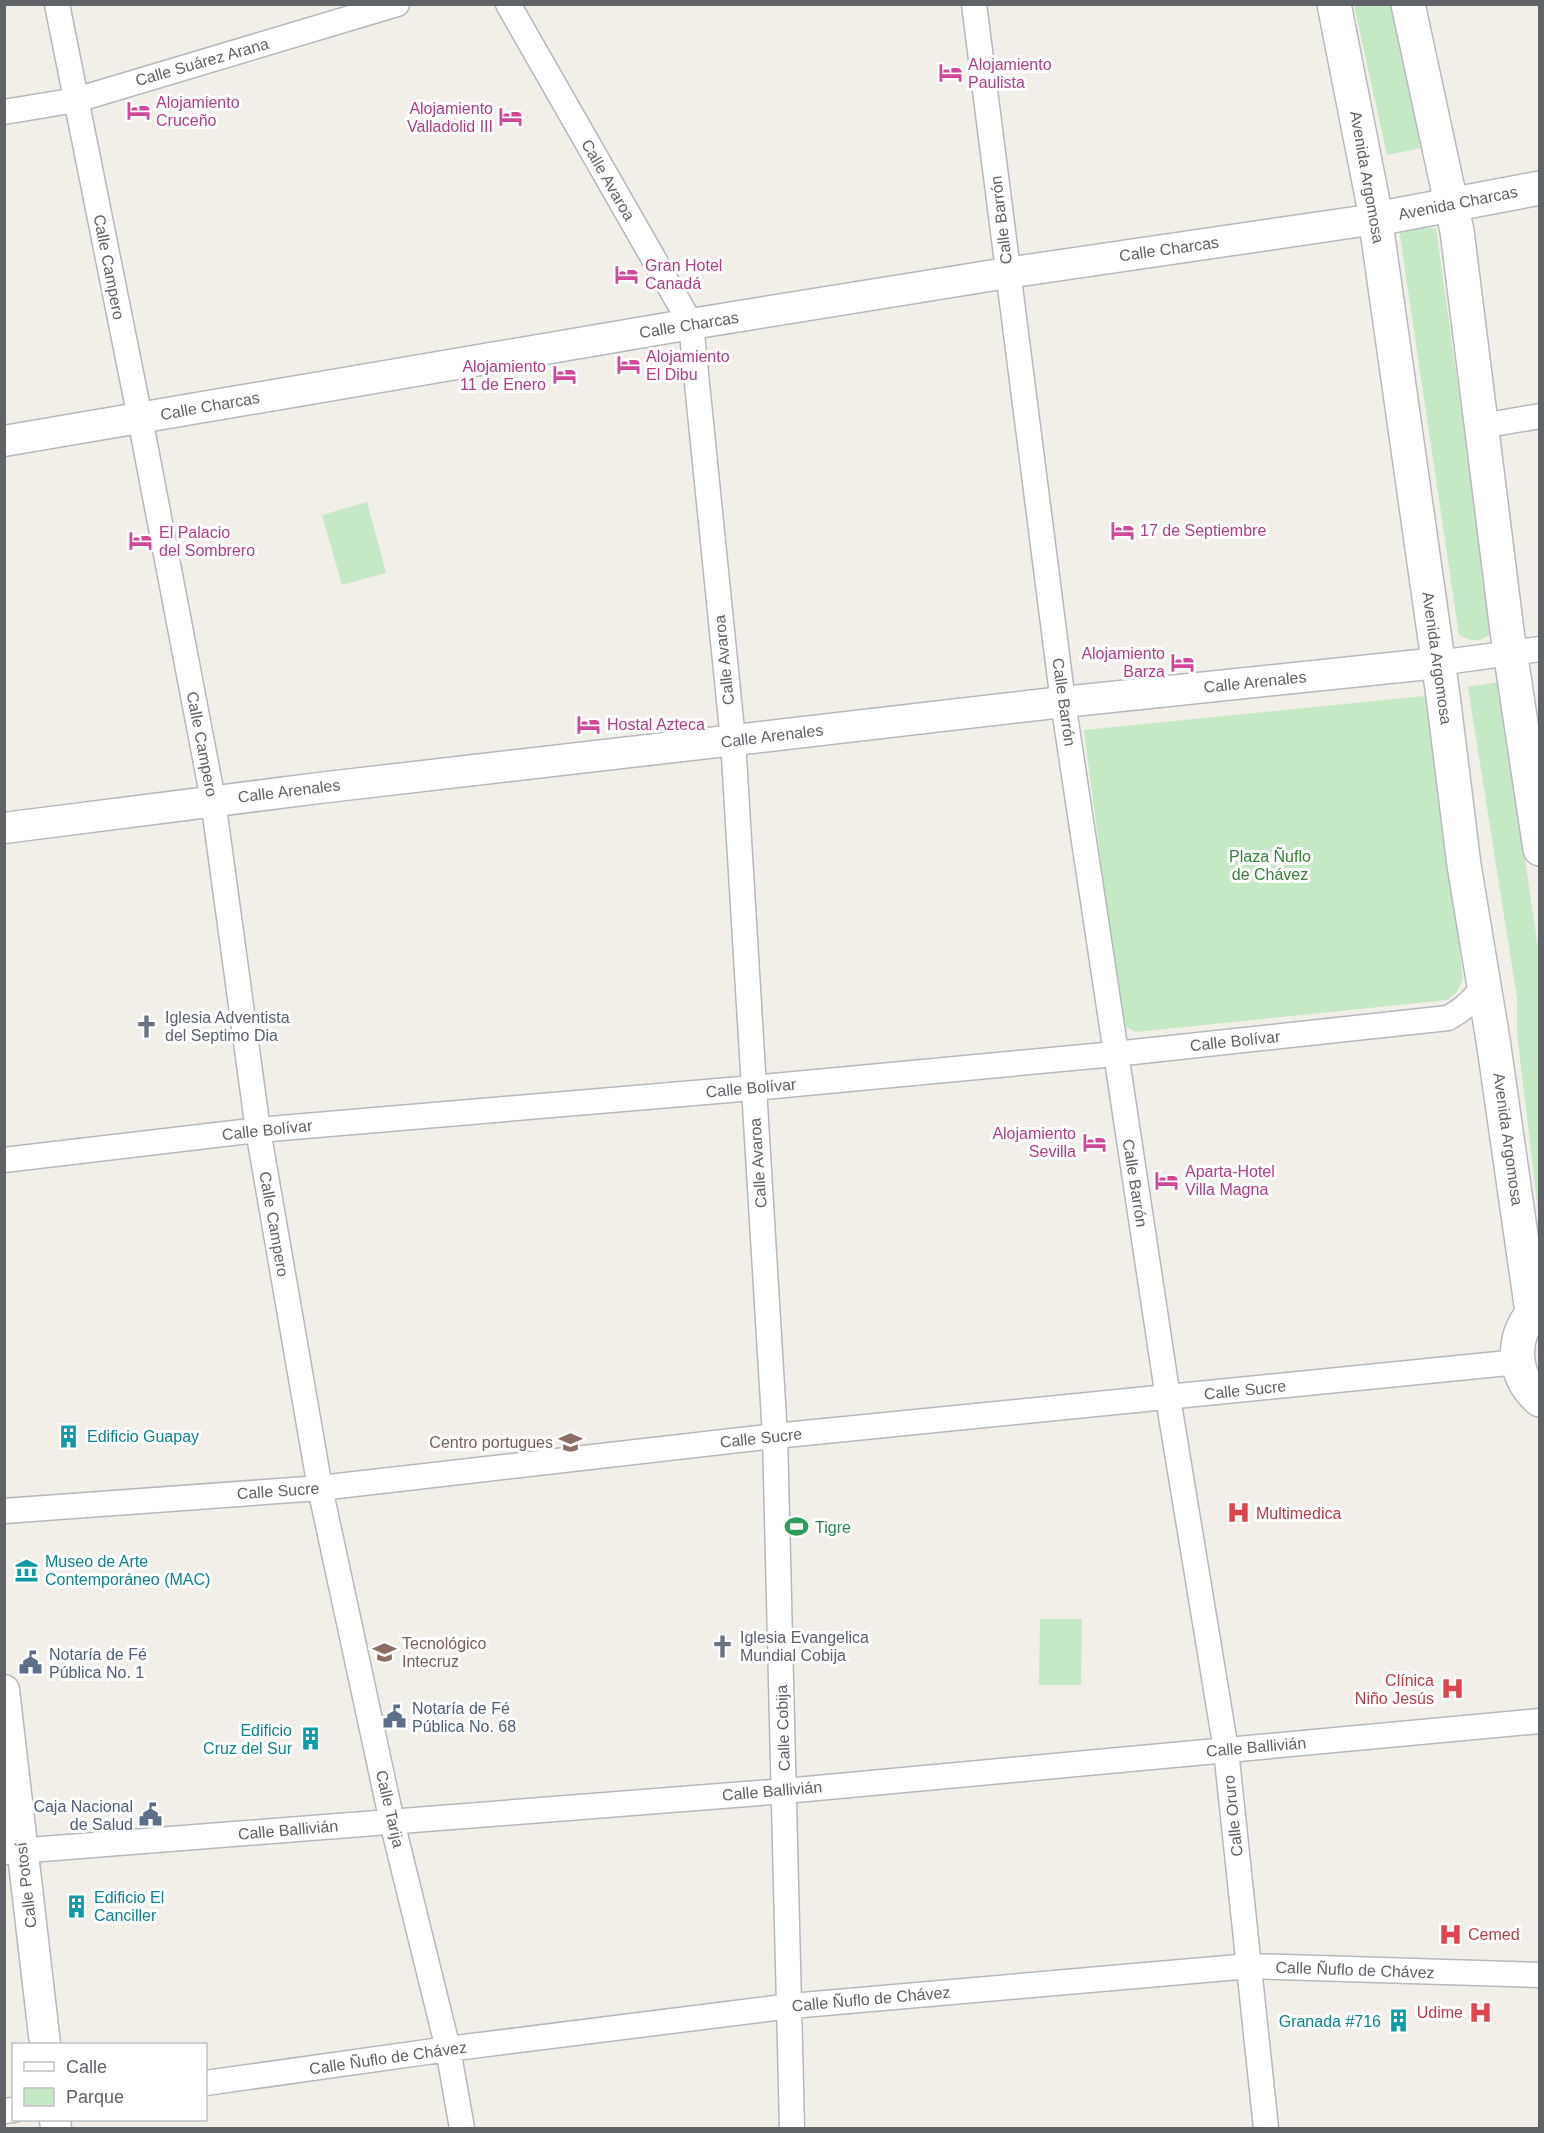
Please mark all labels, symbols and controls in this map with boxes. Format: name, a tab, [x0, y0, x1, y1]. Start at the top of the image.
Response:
street label: Calle Suárez Arana	[133, 35, 271, 89]
place label: Alojamiento Paulista	[968, 56, 1052, 91]
hotel icon: Alojamiento Paulista	[937, 60, 963, 86]
place label: Alojamiento Cruceño	[156, 94, 240, 129]
hotel icon: Alojamiento Cruceño	[125, 98, 151, 124]
place label: Alojamiento Valladolid III	[407, 100, 493, 135]
hotel icon: Alojamiento Valladolid III	[498, 104, 524, 130]
street label: Avenida Argomosa	[1347, 110, 1387, 245]
street label: Calle Avaroa	[578, 137, 638, 223]
street label: Calle Barrón	[987, 175, 1015, 265]
street label: Avenida Charcas	[1397, 183, 1519, 223]
street label: Calle Campero	[90, 213, 128, 321]
street label: Calle Charcas	[1118, 234, 1220, 264]
place label: Gran Hotel Canadá	[645, 257, 722, 292]
hotel icon: Gran Hotel Canadá	[614, 261, 640, 287]
street label: Calle Charcas	[638, 309, 740, 341]
place label: Alojamiento El Dibu	[646, 348, 730, 383]
hotel icon: Alojamiento El Dibu	[615, 352, 641, 378]
place label: Alojamiento 11 de Enero	[460, 358, 546, 393]
hotel icon: Alojamiento 11 de Enero	[551, 362, 577, 388]
street label: Calle Charcas	[159, 389, 261, 423]
hotel icon: 17 de Septiembre	[1109, 517, 1135, 543]
place label: 17 de Septiembre	[1140, 522, 1266, 539]
place label: El Palacio del Sombrero	[159, 524, 255, 559]
hotel icon: El Palacio del Sombrero	[128, 528, 154, 554]
street label: Avenida Argomosa	[1419, 590, 1455, 726]
street label: Calle Avaroa	[711, 614, 737, 706]
place label: Alojamiento Barza	[1081, 645, 1165, 680]
hotel icon: Alojamiento Barza	[1170, 649, 1196, 675]
street label: Calle Barrón	[1049, 657, 1079, 747]
street label: Calle Arenales	[1203, 668, 1307, 696]
street label: Calle Campero	[183, 690, 221, 798]
hotel icon: Hostal Azteca	[576, 711, 602, 737]
place label: Hostal Azteca	[607, 716, 705, 733]
street label: Calle Arenales	[720, 721, 824, 751]
street label: Calle Arenales	[237, 776, 341, 806]
park label: Plaza Ñuflo de Chávez	[1229, 846, 1311, 883]
place label: Iglesia Adventista del Septimo Dia	[165, 1009, 290, 1044]
church icon: Iglesia Adventista del Septimo Dia	[134, 1013, 160, 1039]
street label: Calle Bolívar	[1189, 1028, 1282, 1054]
street label: Avenida Argomosa	[1490, 1071, 1526, 1207]
street label: Calle Bolívar	[705, 1076, 798, 1100]
street label: Calle Bolívar	[221, 1117, 314, 1143]
street label: Calle Avaroa	[746, 1117, 770, 1209]
place label: Alojamiento Sevilla	[992, 1125, 1076, 1160]
hotel icon: Alojamiento Sevilla	[1081, 1129, 1107, 1155]
street label: Calle Barrón	[1120, 1138, 1150, 1228]
place label: Aparta-Hotel Villa Magna	[1185, 1163, 1275, 1198]
hotel icon: Aparta-Hotel Villa Magna	[1154, 1167, 1180, 1193]
street label: Calle Campero	[256, 1170, 292, 1278]
street label: Calle Sucre	[1203, 1377, 1287, 1403]
building icon: Edificio Guapay	[56, 1423, 82, 1449]
street label: Calle Sucre	[719, 1425, 803, 1451]
place label: Edificio Guapay	[87, 1428, 199, 1445]
school or university icon: Centro portugues	[558, 1429, 584, 1455]
place label: Centro portugues	[429, 1434, 553, 1451]
street label: Calle Sucre	[236, 1480, 320, 1502]
hospital icon: Multimedica	[1225, 1500, 1251, 1526]
place label: Multimedica	[1256, 1505, 1341, 1522]
sports icon: Tigre	[784, 1514, 810, 1540]
place label: Tigre	[815, 1519, 851, 1536]
place label: Museo de Arte Contemporáneo (MAC)	[45, 1553, 210, 1588]
museum icon: Museo de Arte Contemporáneo (MAC)	[14, 1557, 40, 1583]
place label: Iglesia Evangelica Mundial Cobija	[740, 1629, 869, 1664]
church icon: Iglesia Evangelica Mundial Cobija	[709, 1633, 735, 1659]
place label: Tecnológico Intecruz	[402, 1635, 487, 1670]
school or university icon: Tecnológico Intecruz	[371, 1639, 397, 1665]
place label: Notaría de Fé Pública No. 1	[49, 1646, 147, 1681]
public building icon: Notaría de Fé Pública No. 1	[18, 1650, 44, 1676]
place label: Clínica Niño Jesús	[1355, 1672, 1434, 1707]
hospital icon: Clínica Niño Jesús	[1439, 1676, 1465, 1702]
street label: Calle Cobija	[773, 1684, 793, 1771]
place label: Notaría de Fé Pública No. 68	[412, 1700, 516, 1735]
public building icon: Notaría de Fé Pública No. 68	[381, 1704, 407, 1730]
place label: Edificio Cruz del Sur	[203, 1722, 293, 1757]
building icon: Edificio Cruz del Sur	[297, 1726, 323, 1752]
street label: Calle Ballivián	[1205, 1734, 1307, 1760]
street label: Calle Tarija	[373, 1769, 407, 1849]
street label: Calle Oruro	[1220, 1774, 1246, 1858]
street label: Calle Ballivián	[721, 1778, 823, 1804]
place label: Caja Nacional de Salud	[33, 1798, 133, 1833]
public building icon: Caja Nacional de Salud	[138, 1802, 164, 1828]
street label: Calle Ballivián	[237, 1817, 339, 1843]
street label: Calle Potosí	[12, 1841, 40, 1929]
place label: Edificio El Canciller	[94, 1889, 164, 1924]
building icon: Edificio El Canciller	[63, 1893, 89, 1919]
hospital icon: Cemed	[1437, 1921, 1463, 1947]
place label: Cemed	[1468, 1926, 1520, 1943]
street label: Calle Ñuflo de Chávez	[1275, 1957, 1435, 1981]
street label: Calle Ñuflo de Chávez	[791, 1982, 951, 2014]
hospital icon: Udime	[1468, 1999, 1494, 2025]
place label: Udime	[1417, 2004, 1463, 2021]
building icon: Granada #716	[1386, 2008, 1412, 2034]
place label: Granada #716	[1279, 2013, 1381, 2030]
street label: Calle Ñuflo de Chávez	[308, 2037, 468, 2077]
legend	[12, 2043, 207, 2121]
text: Calle	[66, 2057, 107, 2077]
text: Parque	[66, 2087, 124, 2107]

